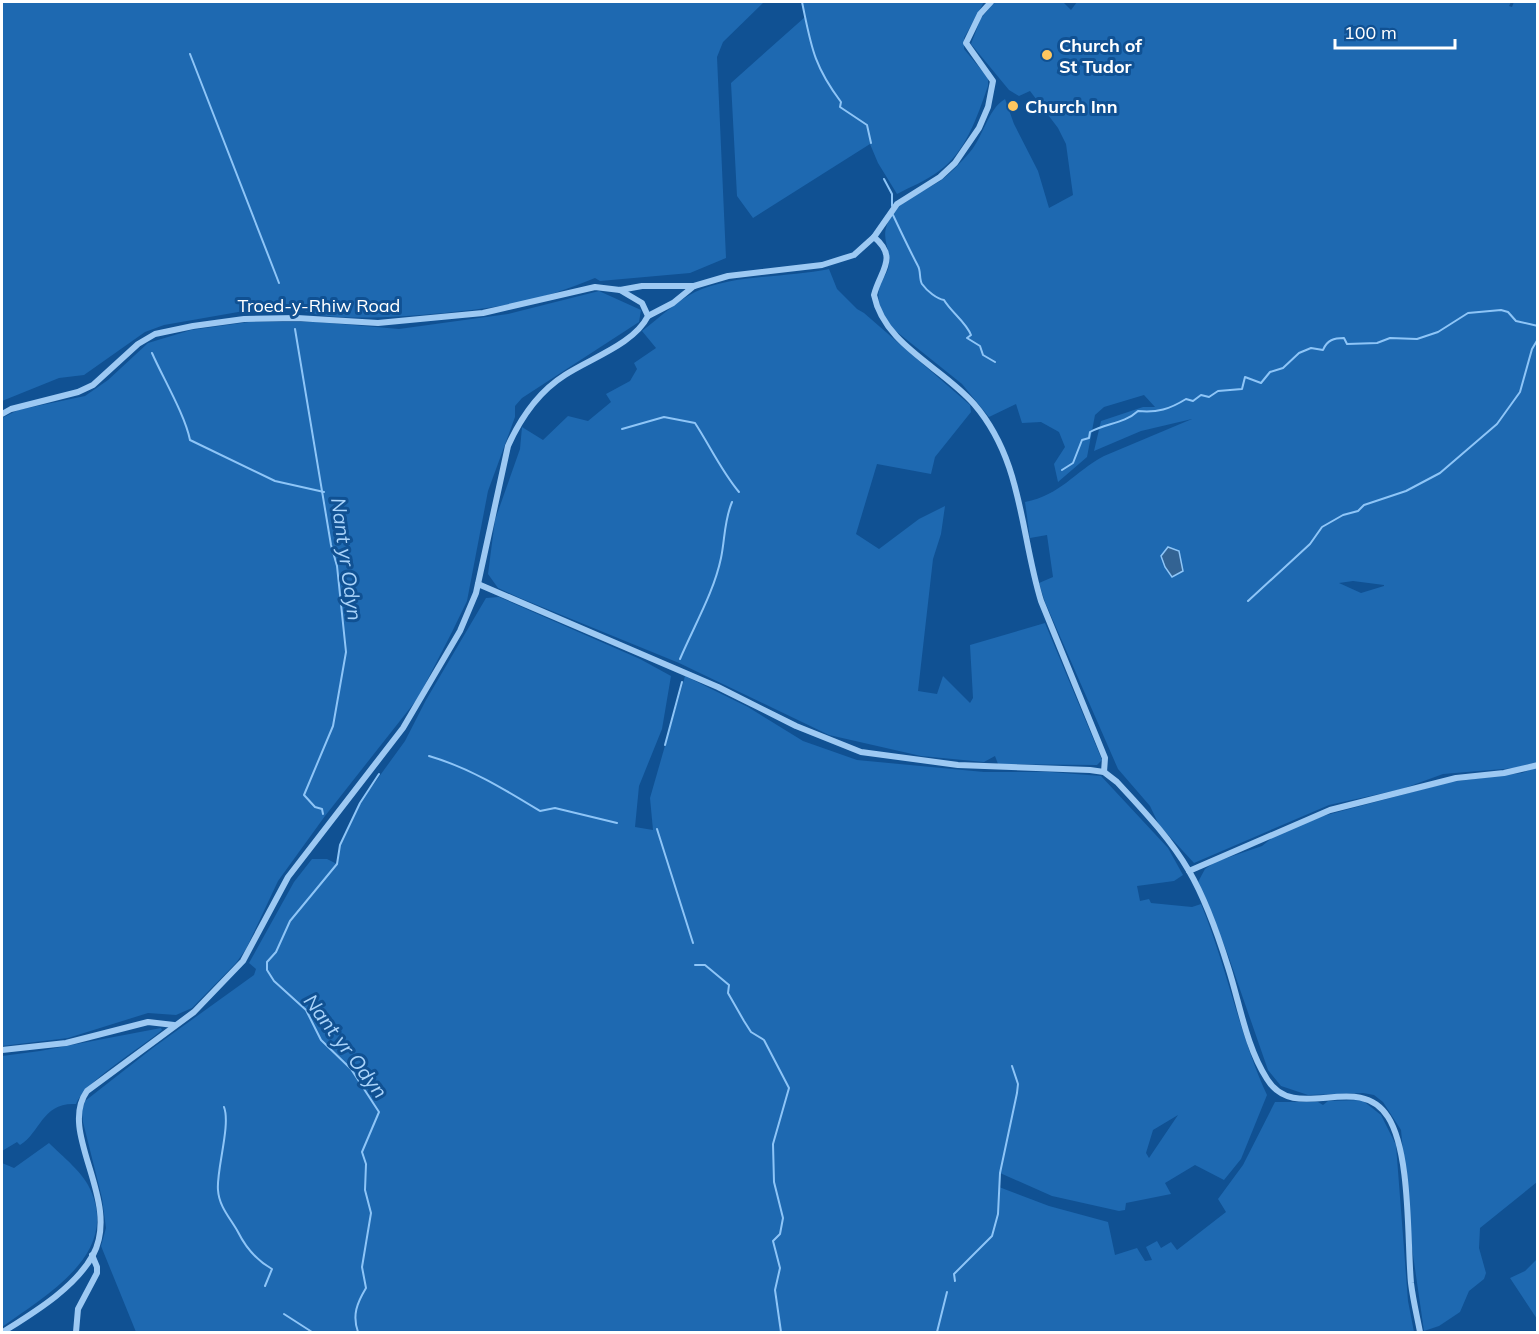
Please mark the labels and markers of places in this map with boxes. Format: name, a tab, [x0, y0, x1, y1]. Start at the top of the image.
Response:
place label: Church of St Tudor	[1059, 34, 1142, 78]
marker: Church of St Tudor	[1040, 48, 1054, 62]
place label: Church Inn	[1025, 95, 1118, 118]
marker: Church Inn	[1006, 99, 1020, 113]

